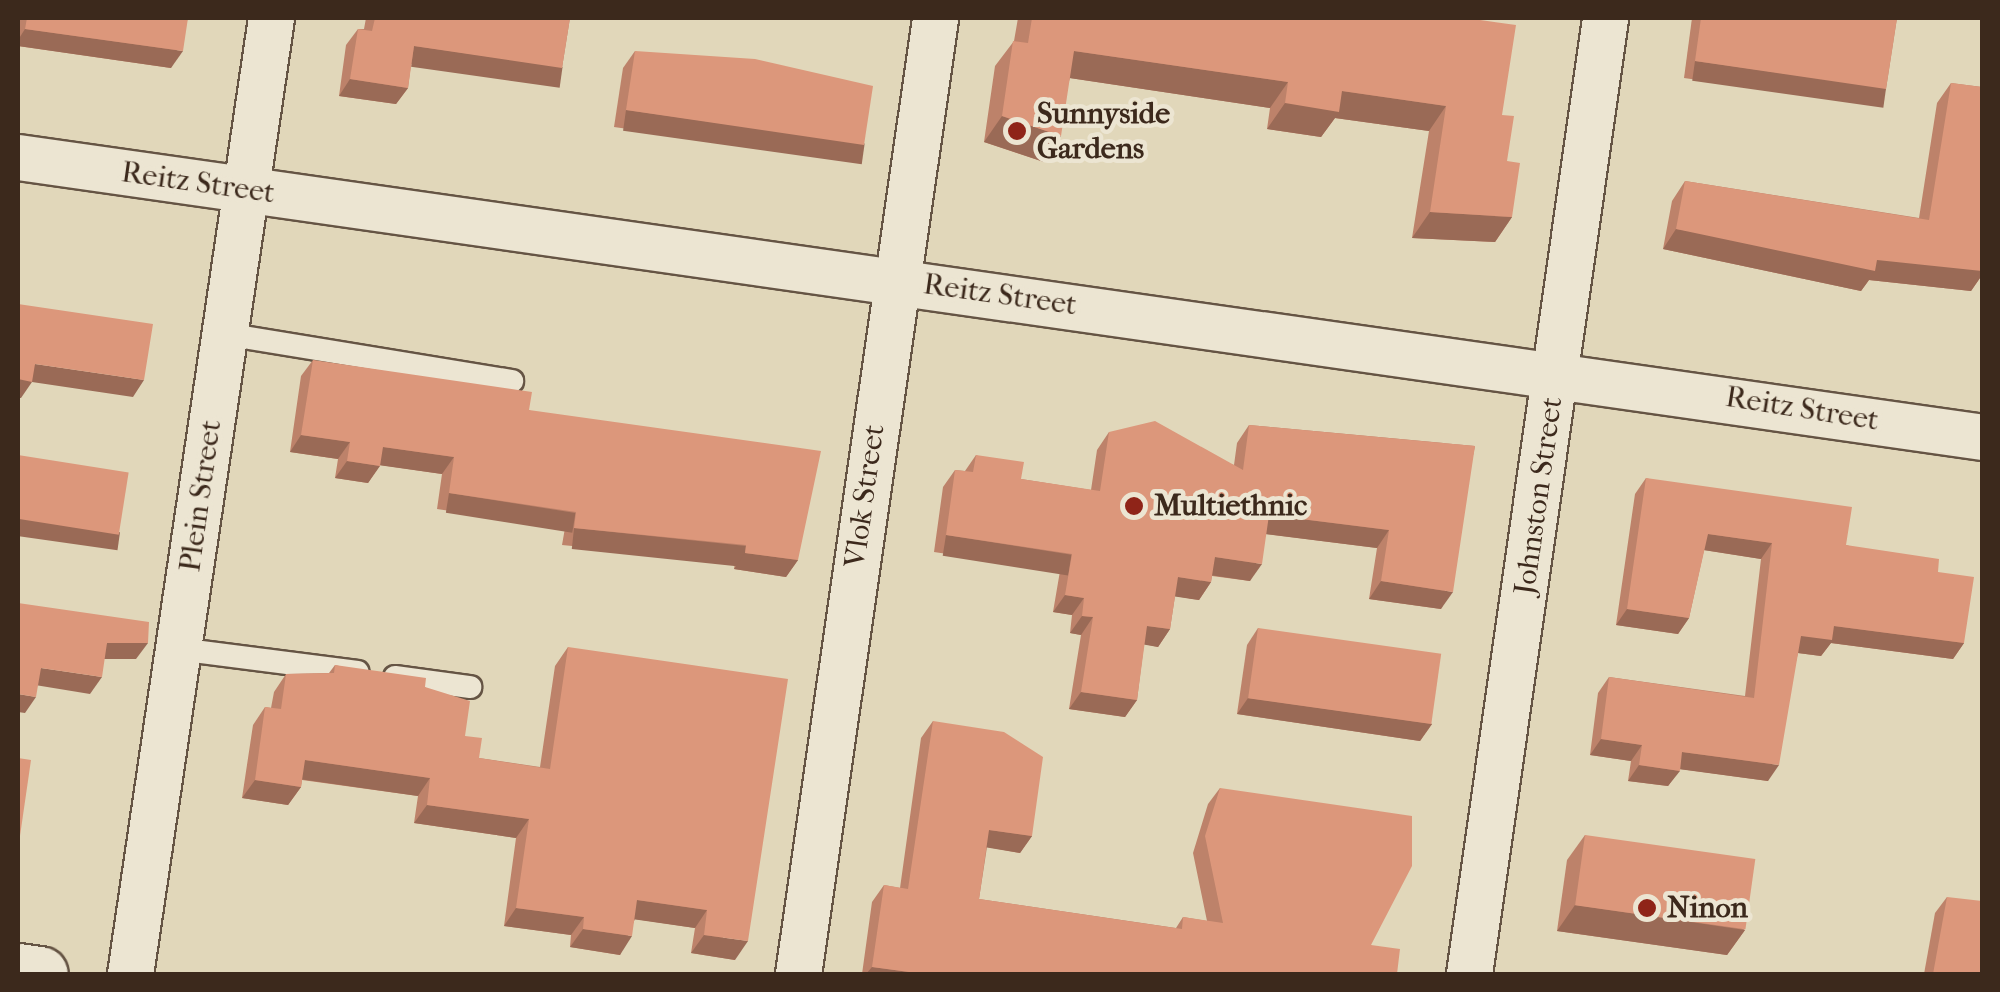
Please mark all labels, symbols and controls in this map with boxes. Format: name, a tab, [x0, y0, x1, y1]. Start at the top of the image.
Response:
place label: Sunnyside Gardens	[1037, 96, 1170, 166]
marker: Sunnyside Gardens	[1006, 120, 1028, 142]
street label: Reitz Street	[119, 154, 277, 212]
street label: Reitz Street	[921, 266, 1079, 324]
street label: Reitz Street	[1723, 379, 1881, 439]
street label: Johnston Street	[1507, 395, 1571, 597]
street label: Plein Street	[173, 418, 229, 574]
street label: Vlok Street	[837, 422, 893, 570]
place label: Multiethnic	[1154, 488, 1307, 524]
marker: Multiethnic	[1123, 495, 1145, 517]
place label: Ninon	[1667, 890, 1748, 926]
marker: Ninon	[1636, 897, 1658, 919]

